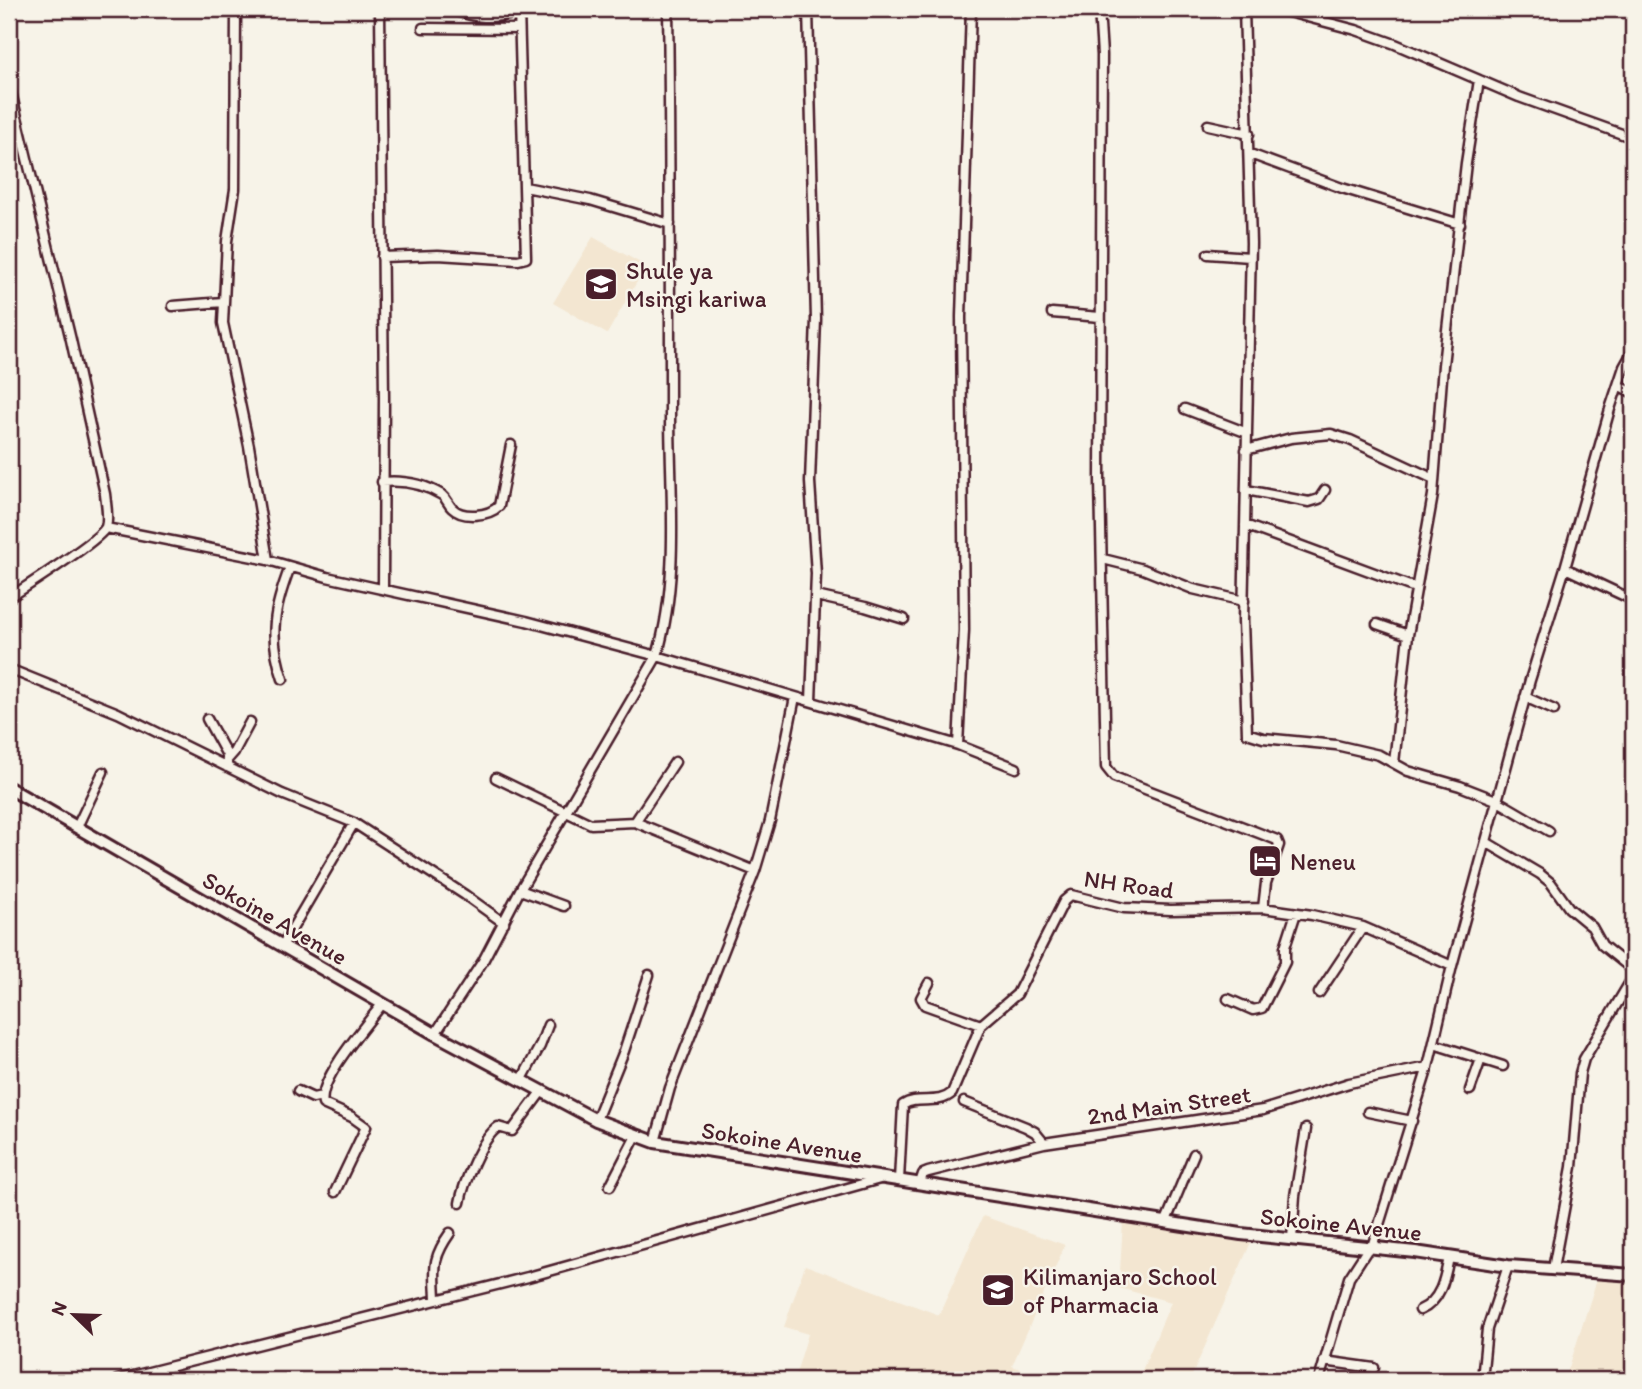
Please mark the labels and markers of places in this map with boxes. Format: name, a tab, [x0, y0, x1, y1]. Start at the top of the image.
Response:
place label: Shule ya Msingi kariwa	[626, 256, 767, 313]
school or university icon: Shule ya Msingi kariwa	[582, 265, 620, 303]
hotel icon: Neneu	[1246, 842, 1284, 880]
place label: Neneu	[1290, 847, 1356, 876]
place label: Kilimanjaro School of Pharmacia	[1023, 1262, 1217, 1319]
school or university icon: Kilimanjaro School of Pharmacia	[979, 1271, 1017, 1309]

